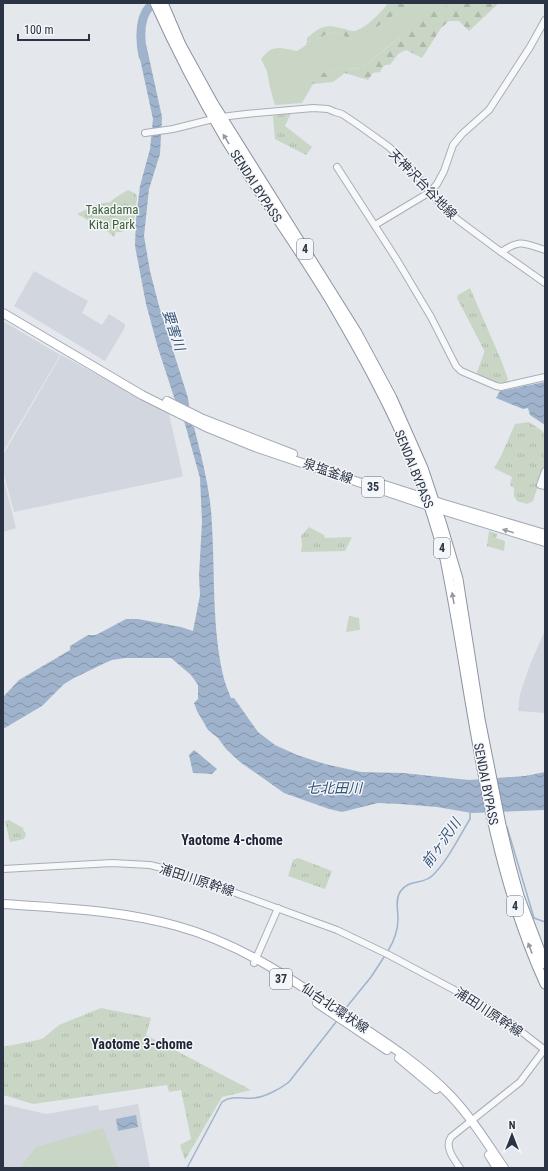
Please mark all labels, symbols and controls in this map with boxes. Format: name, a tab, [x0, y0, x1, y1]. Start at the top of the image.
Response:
scale bar	[18, 16, 89, 42]
text: 100 m	[24, 23, 54, 37]
one-way arrow	[222, 133, 229, 145]
street label: 天神沢台谷地線	[386, 146, 460, 222]
street label: SENDAI BYPASS	[227, 147, 285, 225]
park label: Takadama Kita Park	[85, 202, 139, 232]
road number: 4	[297, 239, 313, 259]
water label: 要害川	[160, 308, 189, 354]
street label: SENDAI BYPASS	[391, 428, 437, 511]
street label: 泉塩釜線	[301, 455, 355, 487]
road number: 35	[362, 477, 384, 497]
one-way arrow	[501, 528, 513, 534]
road number: 4	[434, 538, 450, 558]
one-way arrow	[450, 592, 456, 604]
street label: SENDAI BYPASS	[471, 742, 501, 826]
water label: 七北田川	[306, 780, 364, 796]
water label: 前ヶ沢川	[418, 814, 465, 871]
district label: Yaotome 4-chome	[181, 832, 283, 848]
street label: 浦田川原幹線	[158, 861, 236, 899]
road number: 4	[507, 896, 523, 916]
one-way arrow	[526, 942, 532, 954]
road number: 37	[270, 969, 292, 989]
street label: 仙台北環状線	[298, 980, 372, 1036]
street label: 浦田川原幹線	[452, 984, 526, 1040]
district label: Yaotome 3-chome	[91, 1036, 193, 1052]
north arrow	[492, 1115, 532, 1155]
text: N	[509, 1119, 516, 1132]

